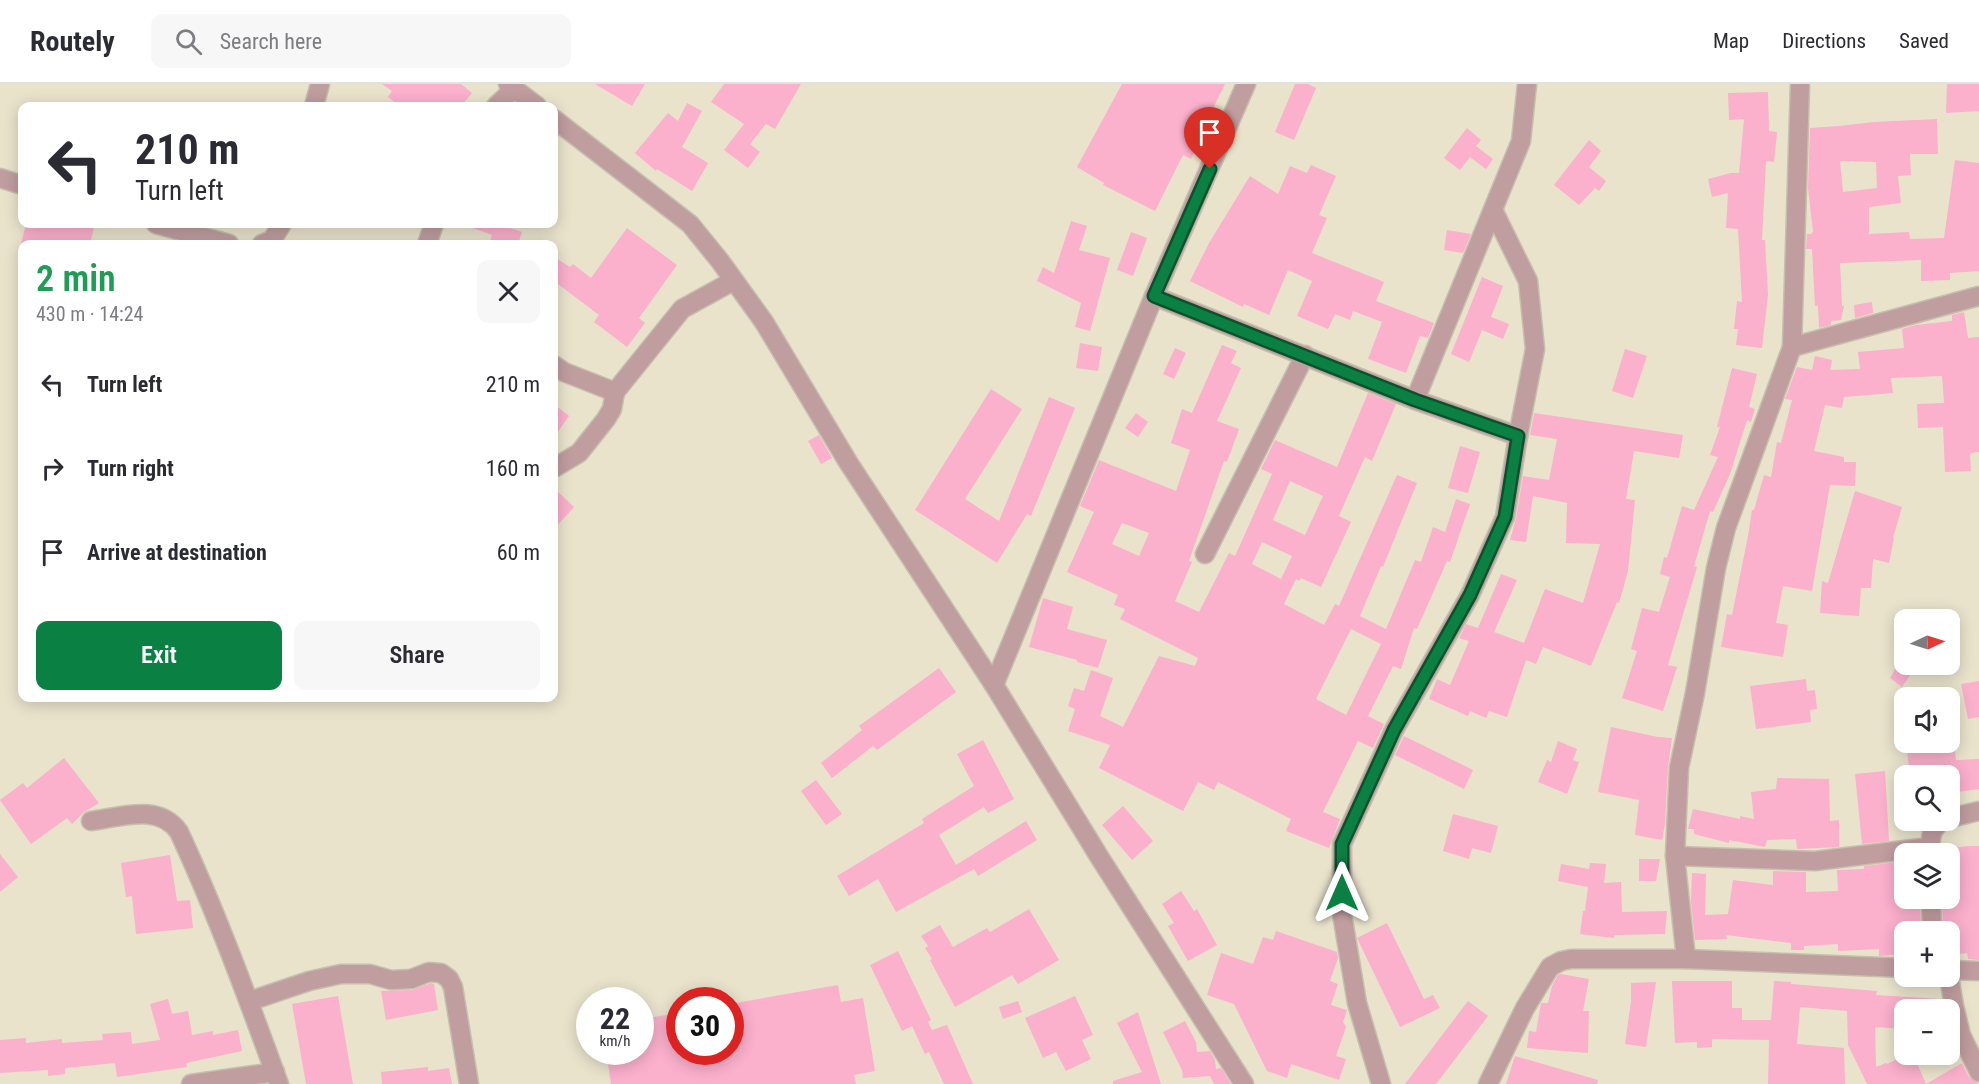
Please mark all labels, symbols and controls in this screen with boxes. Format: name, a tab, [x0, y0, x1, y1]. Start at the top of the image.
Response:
search box	[151, 14, 571, 68]
text: Routely	[30, 25, 115, 58]
icon: search	[172, 25, 205, 58]
text: Search here	[220, 29, 322, 54]
text: Map	[1713, 29, 1749, 53]
text: Directions	[1782, 29, 1866, 53]
text: Saved	[1899, 29, 1949, 53]
pin	[1184, 107, 1235, 169]
icon: arrive	[1193, 116, 1226, 149]
text: 210 m	[135, 125, 240, 174]
icon: left	[36, 126, 114, 204]
text: Turn left	[135, 175, 224, 207]
text: 2 min	[36, 258, 116, 300]
button: close	[477, 260, 540, 323]
text: 430 m · 14:24	[36, 302, 143, 326]
icon: left	[36, 368, 69, 401]
text: Turn left	[87, 372, 162, 397]
text: 210 m	[486, 372, 540, 397]
icon: right	[36, 452, 69, 485]
text: Turn right	[87, 456, 174, 481]
text: 160 m	[486, 456, 540, 481]
icon: arrive	[36, 536, 69, 569]
text: Arrive at destination	[87, 540, 267, 565]
text: 60 m	[497, 540, 540, 565]
north arrow	[1894, 609, 1960, 675]
map controls	[1894, 609, 1960, 1065]
button: Exit	[36, 621, 282, 690]
button: Share	[294, 621, 540, 690]
button: sound	[1894, 687, 1960, 753]
button: search	[1894, 765, 1960, 831]
button: layers	[1894, 843, 1960, 909]
position arrow	[1310, 861, 1374, 925]
button: +	[1894, 921, 1960, 987]
speed limit sign: 30	[666, 987, 744, 1065]
button: −	[1894, 999, 1960, 1065]
text: 22	[600, 1001, 630, 1036]
text: km/h	[600, 1032, 630, 1050]

